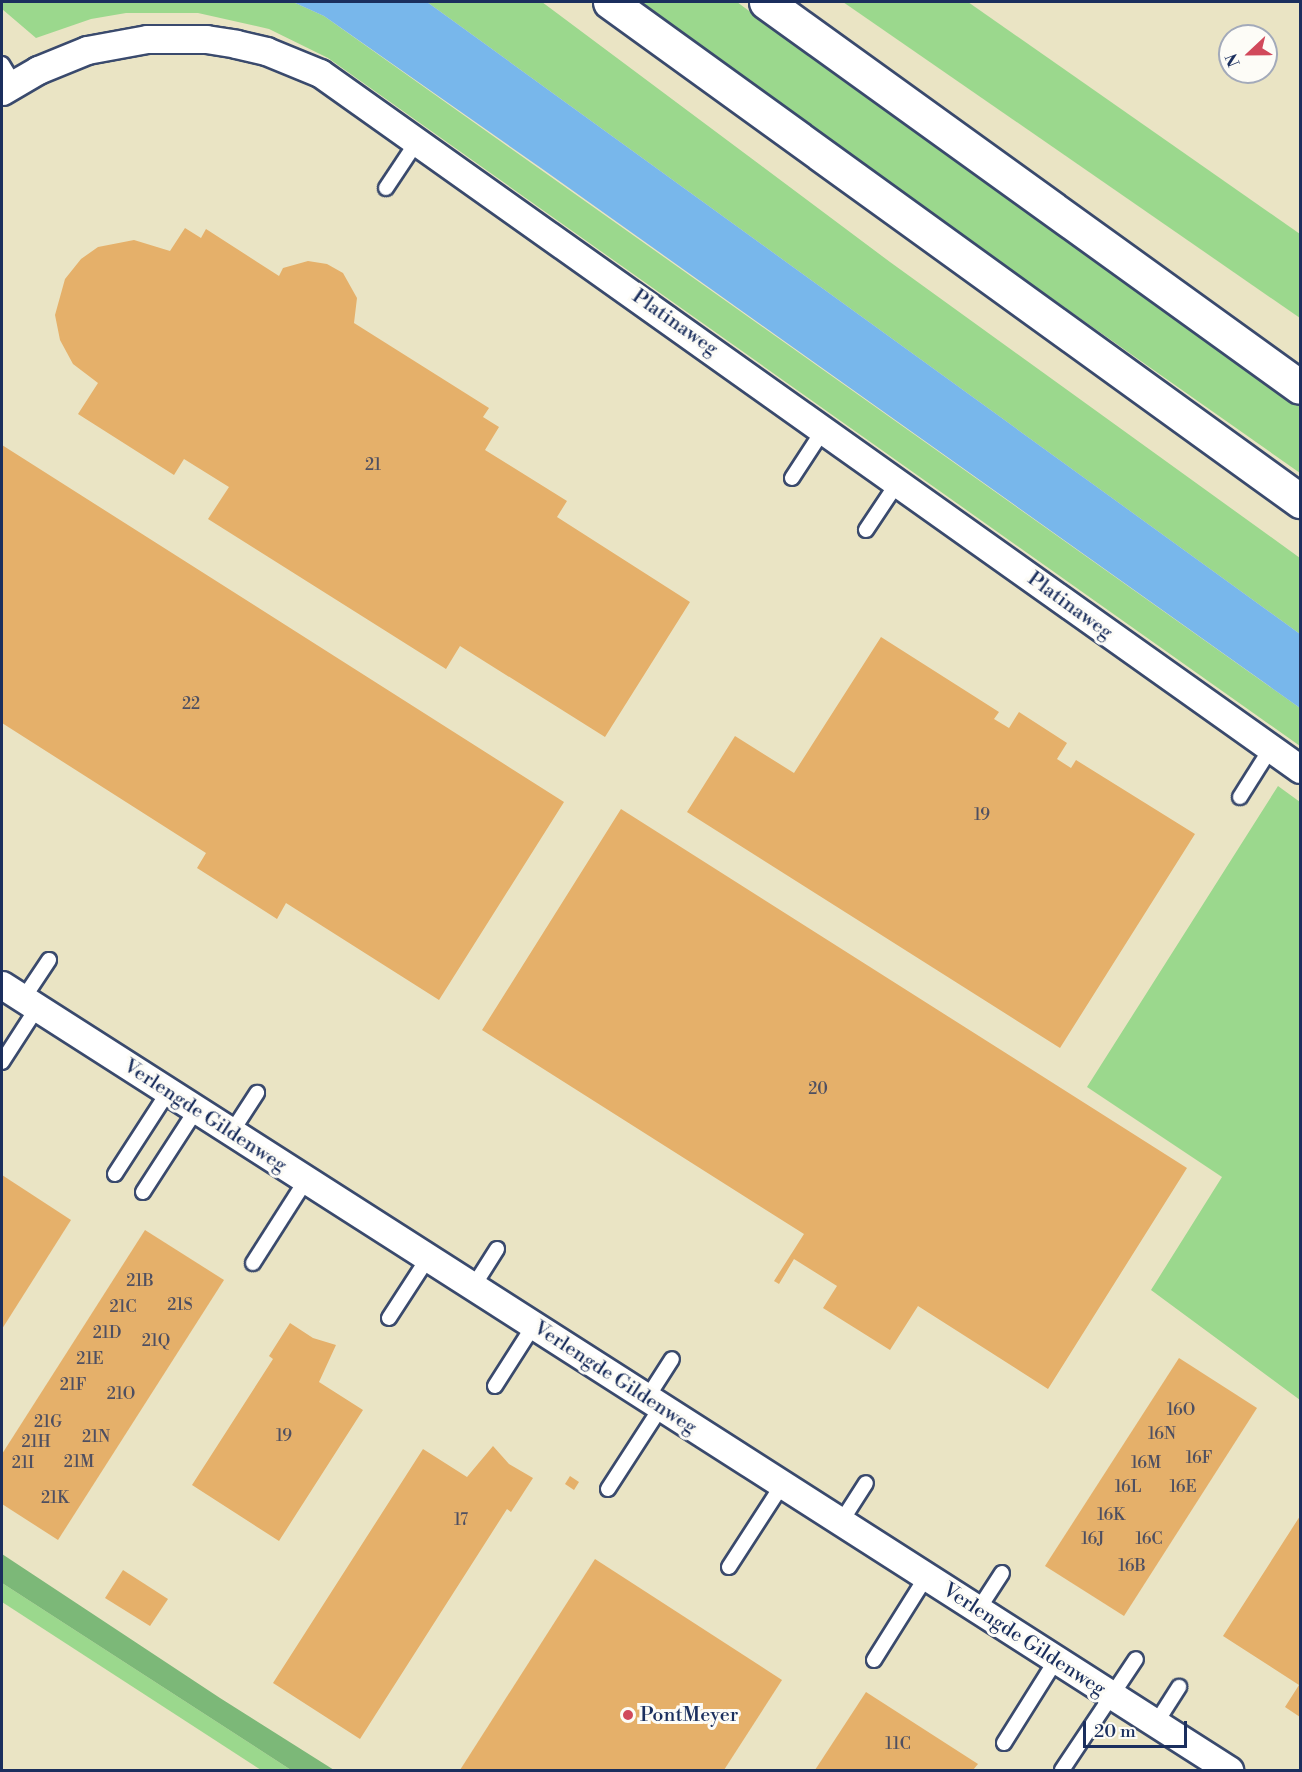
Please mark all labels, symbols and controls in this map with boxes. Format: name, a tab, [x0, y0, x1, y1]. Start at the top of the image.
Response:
north arrow	[1218, 24, 1278, 84]
text: N	[1222, 50, 1245, 70]
street label: Platinaweg	[627, 285, 723, 361]
house number: 21	[365, 455, 381, 475]
street label: Platinaweg	[1023, 567, 1117, 645]
house number: 22	[182, 694, 200, 714]
house number: 19	[974, 805, 990, 825]
street label: Verlengde Gildenweg	[119, 1054, 291, 1178]
house number: 20	[808, 1079, 828, 1099]
house number: 21B	[126, 1271, 154, 1291]
house number: 21S	[167, 1295, 193, 1315]
house number: 21C	[109, 1297, 137, 1317]
street label: Verlengde Gildenweg	[529, 1316, 701, 1440]
house number: 21D	[93, 1323, 121, 1343]
house number: 21Q	[142, 1331, 170, 1351]
house number: 21E	[76, 1349, 104, 1369]
house number: 21F	[60, 1375, 86, 1395]
house number: 21O	[107, 1384, 135, 1404]
house number: 16O	[1167, 1400, 1195, 1420]
house number: 21G	[34, 1412, 62, 1432]
house number: 16N	[1148, 1424, 1176, 1444]
house number: 19	[276, 1426, 292, 1446]
house number: 21N	[82, 1427, 110, 1447]
house number: 21H	[21, 1432, 51, 1452]
house number: 16F	[1186, 1448, 1212, 1468]
house number: 21M	[64, 1452, 94, 1472]
house number: 21I	[12, 1453, 34, 1473]
house number: 16M	[1131, 1453, 1161, 1473]
house number: 16L	[1115, 1477, 1141, 1497]
house number: 16E	[1169, 1477, 1197, 1497]
house number: 21K	[41, 1488, 69, 1508]
house number: 16K	[1097, 1505, 1125, 1525]
house number: 17	[454, 1510, 468, 1530]
house number: 16J	[1081, 1529, 1105, 1549]
house number: 16C	[1135, 1529, 1163, 1549]
house number: 16B	[1118, 1556, 1146, 1576]
street label: Verlengde Gildenweg	[938, 1578, 1110, 1702]
place label: PontMeyer	[640, 1703, 738, 1727]
marker: PontMeyer	[621, 1708, 635, 1722]
scale bar	[1086, 1709, 1190, 1747]
text: 20 m	[1094, 1720, 1136, 1743]
house number: 11C	[885, 1734, 911, 1754]

